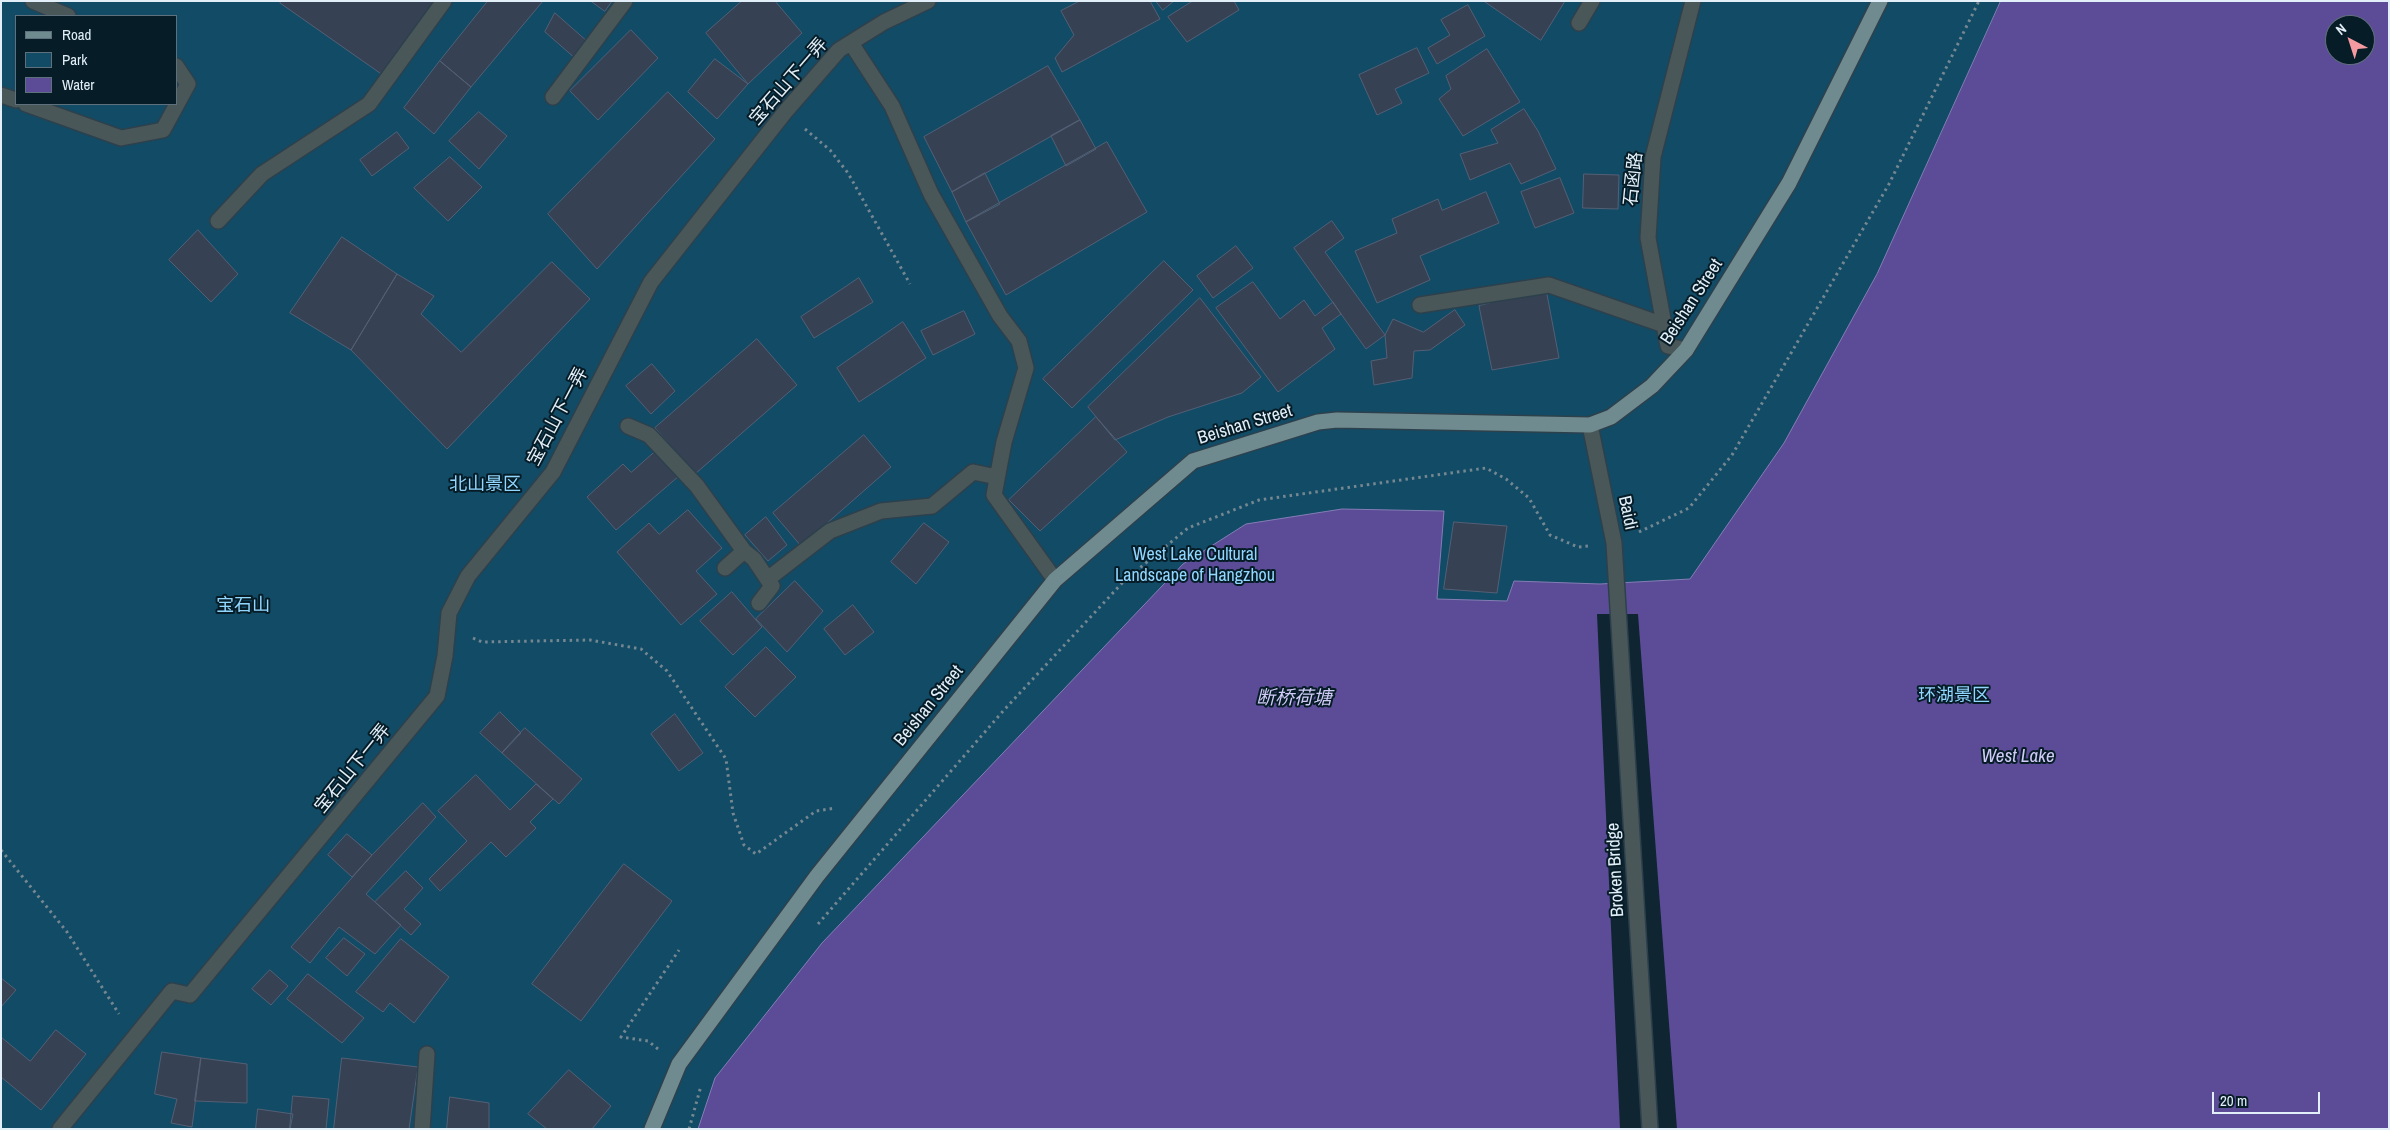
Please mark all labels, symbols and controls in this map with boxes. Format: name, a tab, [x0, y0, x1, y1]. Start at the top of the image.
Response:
legend	[15, 15, 178, 105]
north arrow	[2325, 15, 2375, 65]
text: N	[2332, 20, 2350, 39]
text: Road	[62, 24, 91, 45]
street label: 宝石山下一弄	[745, 34, 833, 130]
text: Park	[62, 49, 87, 70]
text: Water	[62, 74, 94, 95]
street label: 石函路	[1620, 151, 1648, 207]
street label: Beishan Street	[1656, 255, 1728, 349]
street label: 宝石山下一弄	[523, 364, 593, 470]
street label: Beishan Street	[1195, 400, 1295, 450]
park label: 北山景区	[449, 474, 521, 496]
street label: Baidi	[1613, 494, 1641, 532]
park label: West Lake Cultural Landscape of Hangzhou	[1115, 544, 1275, 586]
park label: 宝石山	[216, 595, 270, 617]
street label: Beishan Street	[890, 661, 968, 751]
park label: 环湖景区	[1918, 685, 1990, 707]
water label: 断桥荷塘	[1256, 688, 1332, 710]
street label: 宝石山下一弄	[311, 720, 395, 818]
water label: West Lake	[1981, 746, 2055, 768]
street label: Broken Bridge	[1603, 822, 1629, 918]
scale bar	[2215, 1082, 2322, 1114]
text: 20 m	[2220, 1090, 2247, 1111]

